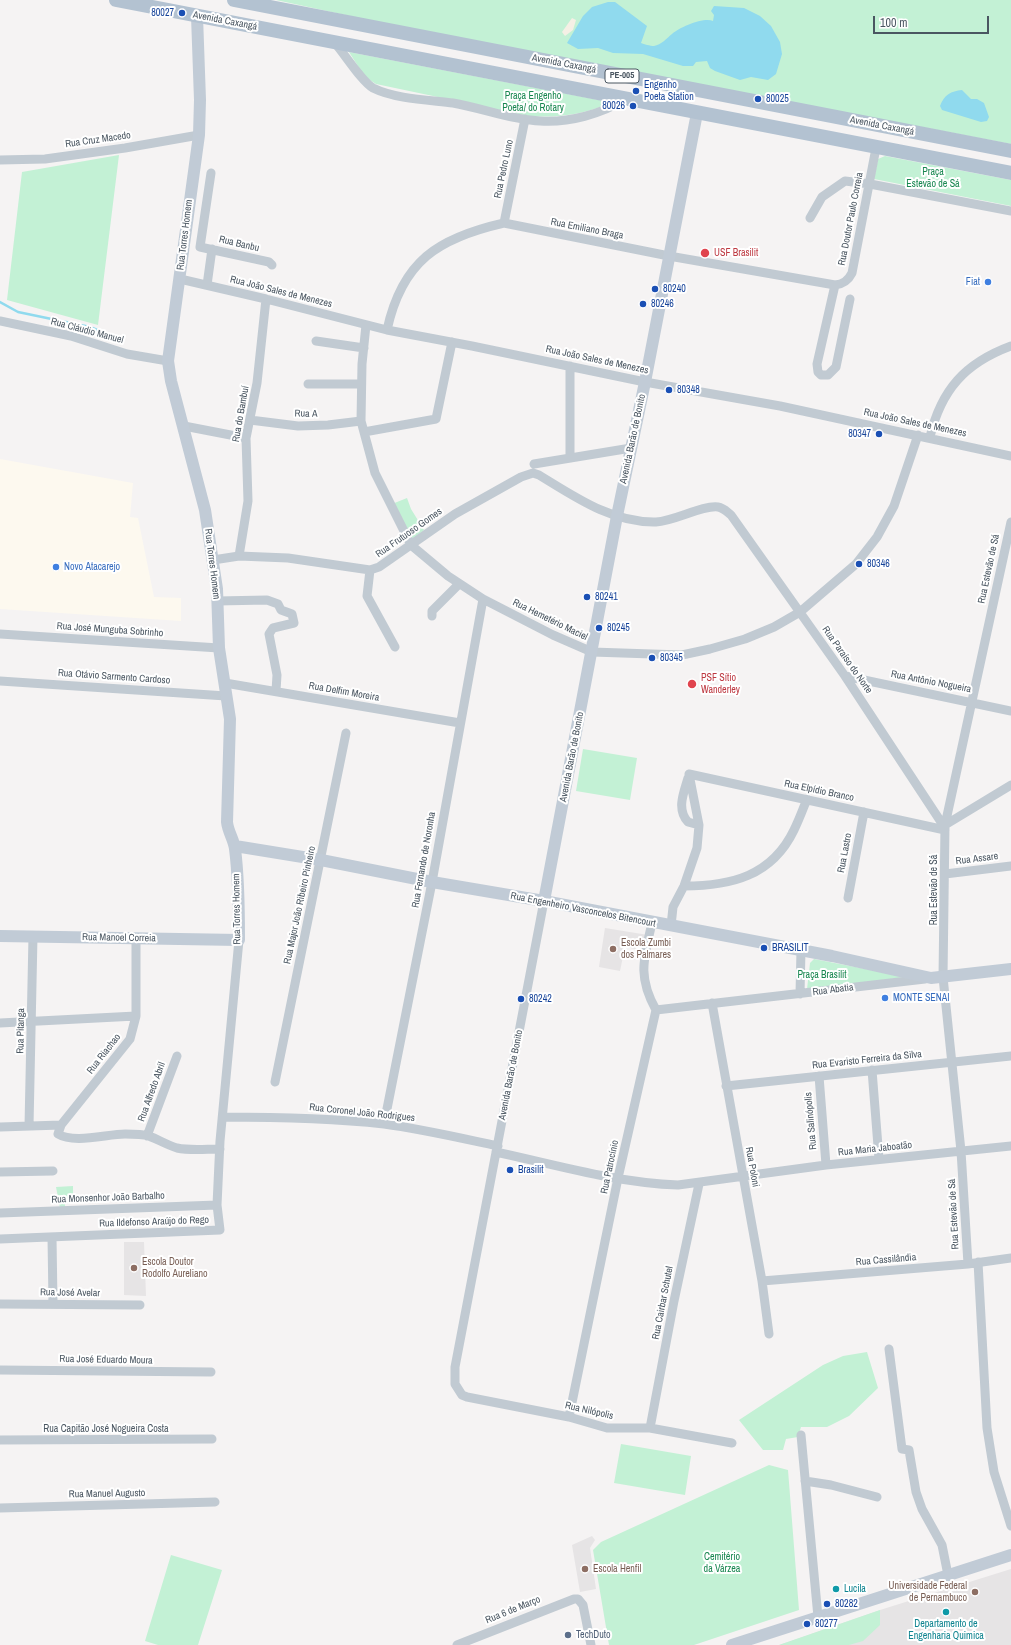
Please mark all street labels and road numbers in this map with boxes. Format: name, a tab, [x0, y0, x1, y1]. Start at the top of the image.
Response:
street label: Avenida Caxangá	[192, 9, 258, 33]
street label: Avenida Caxangá	[531, 52, 597, 76]
road number: PE-005	[605, 69, 639, 83]
street label: Avenida Caxangá	[849, 114, 915, 138]
street label: Rua Cruz Macedo	[64, 129, 132, 151]
street label: Rua Pedro Luno	[492, 139, 516, 199]
street label: Rua Doutor Paulo Correia	[836, 171, 866, 267]
street label: Rua Torres Homem	[175, 199, 195, 271]
street label: Rua Emiliano Braga	[550, 216, 624, 242]
street label: Rua Banbu	[218, 234, 260, 254]
street label: Rua João Sales de Menezes	[229, 273, 333, 311]
street label: Rua Cláudio Manuel	[49, 316, 125, 346]
street label: Rua João Sales de Menezes	[544, 343, 650, 377]
street label: Rua do Bambuí	[230, 385, 252, 443]
street label: Avenida Barão de Bonito	[618, 393, 648, 485]
street label: Rua João Sales de Menezes	[862, 406, 968, 440]
street label: Rua A	[295, 408, 317, 420]
street label: Rua Frutuoso Gomes	[373, 506, 445, 560]
street label: Rua Torres Homem	[202, 528, 222, 600]
street label: Rua Estevão de Sá	[976, 533, 1002, 605]
street label: Rua Hemetério Maciel	[511, 597, 589, 643]
street label: Rua José Munguba Sobrinho	[56, 620, 164, 640]
street label: Rua Paraíso do Norte	[819, 624, 875, 696]
street label: Rua Otávio Sarmento Cardoso	[57, 667, 171, 687]
street label: Rua Antônio Nogueira	[890, 668, 972, 696]
street label: Rua Delfim Moreira	[308, 680, 380, 704]
street label: Avenida Barão de Bonito	[557, 711, 587, 803]
street label: Rua Elpídio Branco	[783, 778, 855, 804]
street label: Rua Fernando de Noronha	[410, 811, 438, 909]
street label: Rua Lastro	[835, 832, 855, 874]
street label: Rua Major João Ribeiro Pinheiro	[282, 845, 318, 965]
street label: Rua Assare	[955, 850, 999, 868]
street label: Rua Estevão de Sá	[928, 855, 940, 925]
street label: Rua Torres Homem	[230, 873, 244, 945]
street label: Rua Engenheiro Vasconcelos Bitencourt	[509, 890, 657, 930]
street label: Rua Manoel Correia	[82, 931, 156, 945]
street label: Rua Abatia	[812, 982, 854, 998]
street label: Rua Pitanga	[15, 1008, 27, 1054]
street label: Avenida Barão de Bonito	[496, 1029, 526, 1121]
street label: Rua Riachao	[85, 1031, 123, 1077]
street label: Rua Evaristo Ferreira da Silva	[812, 1048, 922, 1072]
street label: Rua Alfredo Abril	[136, 1061, 168, 1123]
street label: Rua Salinópolis	[803, 1092, 819, 1150]
street label: Rua Coronel João Rodrigues	[309, 1101, 415, 1125]
street label: Rua Patrocínio	[598, 1139, 622, 1195]
street label: Rua Maria Jaboatão	[837, 1139, 913, 1159]
street label: Rua Poloni	[743, 1146, 761, 1188]
street label: Rua Estevão de Sá	[946, 1178, 962, 1250]
street label: Rua Monsenhor João Barbalho	[51, 1190, 165, 1206]
street label: Rua Ildefonso Araújo do Rego	[99, 1214, 209, 1230]
street label: Rua Cassilândia	[855, 1251, 917, 1269]
street label: Rua Cairbar Schutel	[650, 1265, 676, 1341]
street label: Rua José Avelar	[40, 1286, 100, 1300]
street label: Rua José Eduardo Moura	[59, 1353, 153, 1367]
street label: Rua Nilópolis	[564, 1400, 614, 1422]
street label: Rua Capitão José Nogueira Costa	[43, 1423, 169, 1435]
street label: Rua Manuel Augusto	[69, 1487, 145, 1501]
street label: Rua 6 de Março	[484, 1594, 542, 1626]

